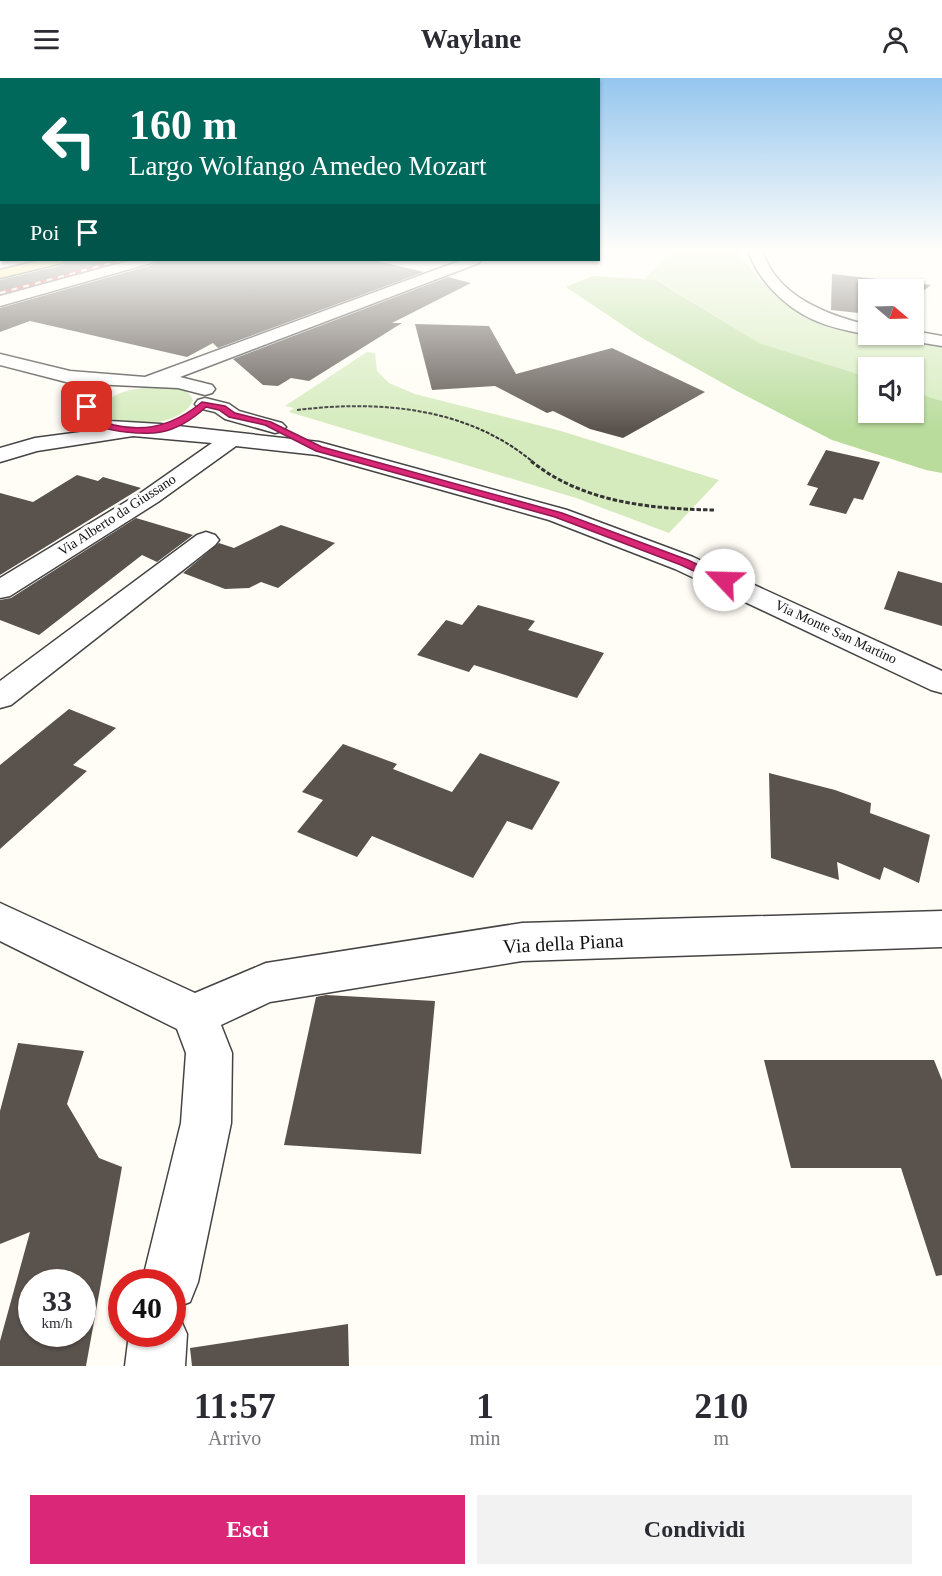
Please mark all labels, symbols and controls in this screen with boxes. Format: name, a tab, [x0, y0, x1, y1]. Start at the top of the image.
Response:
icon: menu	[30, 23, 63, 56]
icon: person	[879, 23, 912, 56]
text: Waylane	[421, 24, 521, 54]
icon: left	[30, 102, 108, 180]
text: 160 m	[129, 102, 238, 148]
text: Largo Wolfango Amedeo Mozart	[129, 151, 487, 181]
icon: arrive	[71, 216, 104, 249]
text: Poi	[30, 220, 59, 245]
north arrow	[858, 279, 924, 345]
map controls	[858, 279, 924, 423]
button: sound	[858, 357, 924, 423]
pin	[61, 381, 112, 432]
icon: arrive	[70, 390, 103, 423]
street label: Via Alberto da Giussano	[55, 471, 179, 559]
position arrow	[692, 548, 756, 612]
street label: Via Monte San Martino	[773, 597, 899, 667]
street label: Via della Piana	[502, 929, 624, 957]
speed limit sign: 40	[108, 1269, 186, 1347]
text: 33	[42, 1284, 72, 1317]
text: km/h	[42, 1315, 72, 1331]
text: 11:57	[194, 1386, 276, 1426]
text: 1	[476, 1386, 494, 1426]
text: 210	[694, 1386, 748, 1426]
text: Arrivo	[208, 1427, 261, 1449]
text: min	[469, 1427, 501, 1449]
text: m	[713, 1427, 729, 1449]
button: Esci	[30, 1495, 465, 1564]
button: Condividi	[477, 1495, 912, 1564]

